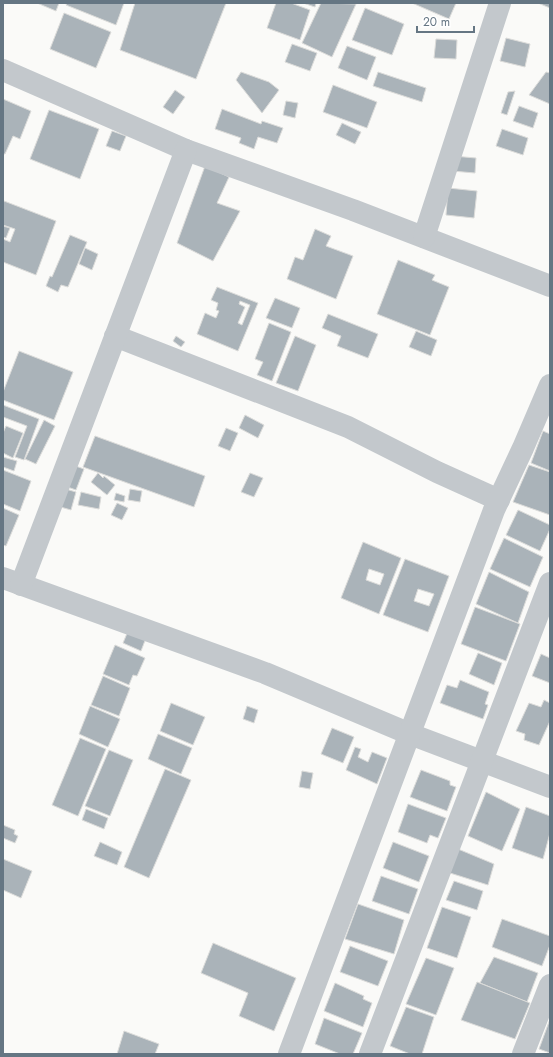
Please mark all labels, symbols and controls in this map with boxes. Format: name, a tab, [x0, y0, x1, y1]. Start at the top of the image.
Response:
scale bar	[417, 8, 474, 34]
text: 20 m	[423, 13, 450, 31]

